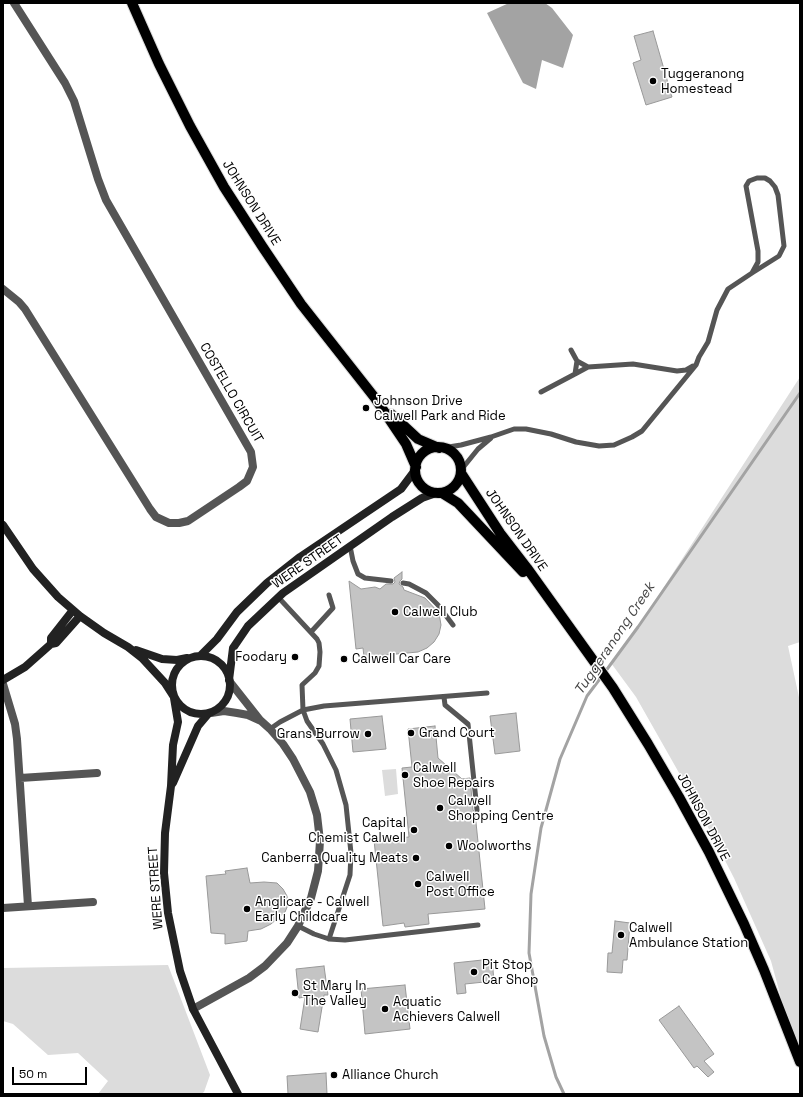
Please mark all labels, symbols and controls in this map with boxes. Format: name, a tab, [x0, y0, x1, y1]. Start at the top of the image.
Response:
place label: Tuggeranong Homestead	[661, 66, 744, 97]
marker: Tuggeranong Homestead	[648, 76, 658, 86]
street label: JOHNSON DRIVE	[219, 158, 283, 248]
street label: COSTELLO CIRCUIT	[196, 340, 266, 446]
place label: Johnson Drive Calwell Park and Ride	[374, 393, 506, 424]
marker: Johnson Drive Calwell Park and Ride	[361, 403, 371, 413]
street label: JOHNSON DRIVE	[482, 486, 550, 574]
street label: WERE STREET	[269, 532, 347, 592]
water label: Tuggeranong Creek	[571, 580, 659, 698]
place label: Calwell Club	[403, 604, 478, 620]
marker: Calwell Club	[390, 607, 400, 617]
place label: Foodary	[235, 649, 287, 665]
place label: Calwell Car Care	[352, 651, 451, 667]
marker: Foodary	[290, 652, 300, 662]
marker: Calwell Car Care	[339, 654, 349, 664]
place label: Grand Court	[419, 725, 495, 741]
place label: Grans Burrow	[277, 726, 360, 742]
marker: Grand Court	[406, 728, 416, 738]
marker: Grans Burrow	[363, 729, 373, 739]
place label: Calwell Shoe Repairs	[413, 760, 495, 791]
marker: Calwell Shoe Repairs	[400, 770, 410, 780]
street label: JOHNSON DRIVE	[673, 770, 733, 864]
place label: Calwell Shopping Centre	[448, 793, 554, 824]
marker: Calwell Shopping Centre	[435, 803, 445, 813]
place label: Capital Chemist Calwell	[308, 815, 406, 846]
marker: Capital Chemist Calwell	[409, 825, 419, 835]
place label: Woolworths	[457, 838, 531, 854]
marker: Woolworths	[444, 841, 454, 851]
street label: WERE STREET	[145, 846, 167, 930]
place label: Canberra Quality Meats	[261, 850, 408, 866]
marker: Canberra Quality Meats	[411, 853, 421, 863]
place label: Calwell Post Office	[426, 869, 495, 900]
marker: Calwell Post Office	[413, 879, 423, 889]
place label: Anglicare - Calwell Early Childcare	[255, 894, 369, 925]
marker: Anglicare - Calwell Early Childcare	[242, 904, 252, 914]
place label: Calwell Ambulance Station	[629, 920, 748, 951]
marker: Calwell Ambulance Station	[616, 930, 626, 940]
place label: Pit Stop Car Shop	[482, 957, 538, 988]
marker: Pit Stop Car Shop	[469, 967, 479, 977]
place label: St Mary In The Valley	[303, 978, 367, 1009]
marker: St Mary In The Valley	[290, 988, 300, 998]
place label: Aquatic Achievers Calwell	[393, 994, 500, 1025]
marker: Aquatic Achievers Calwell	[380, 1004, 390, 1014]
scale bar	[14, 1059, 89, 1085]
text: 50 m	[19, 1066, 47, 1082]
place label: Alliance Church	[342, 1067, 439, 1083]
marker: Alliance Church	[329, 1070, 339, 1080]

